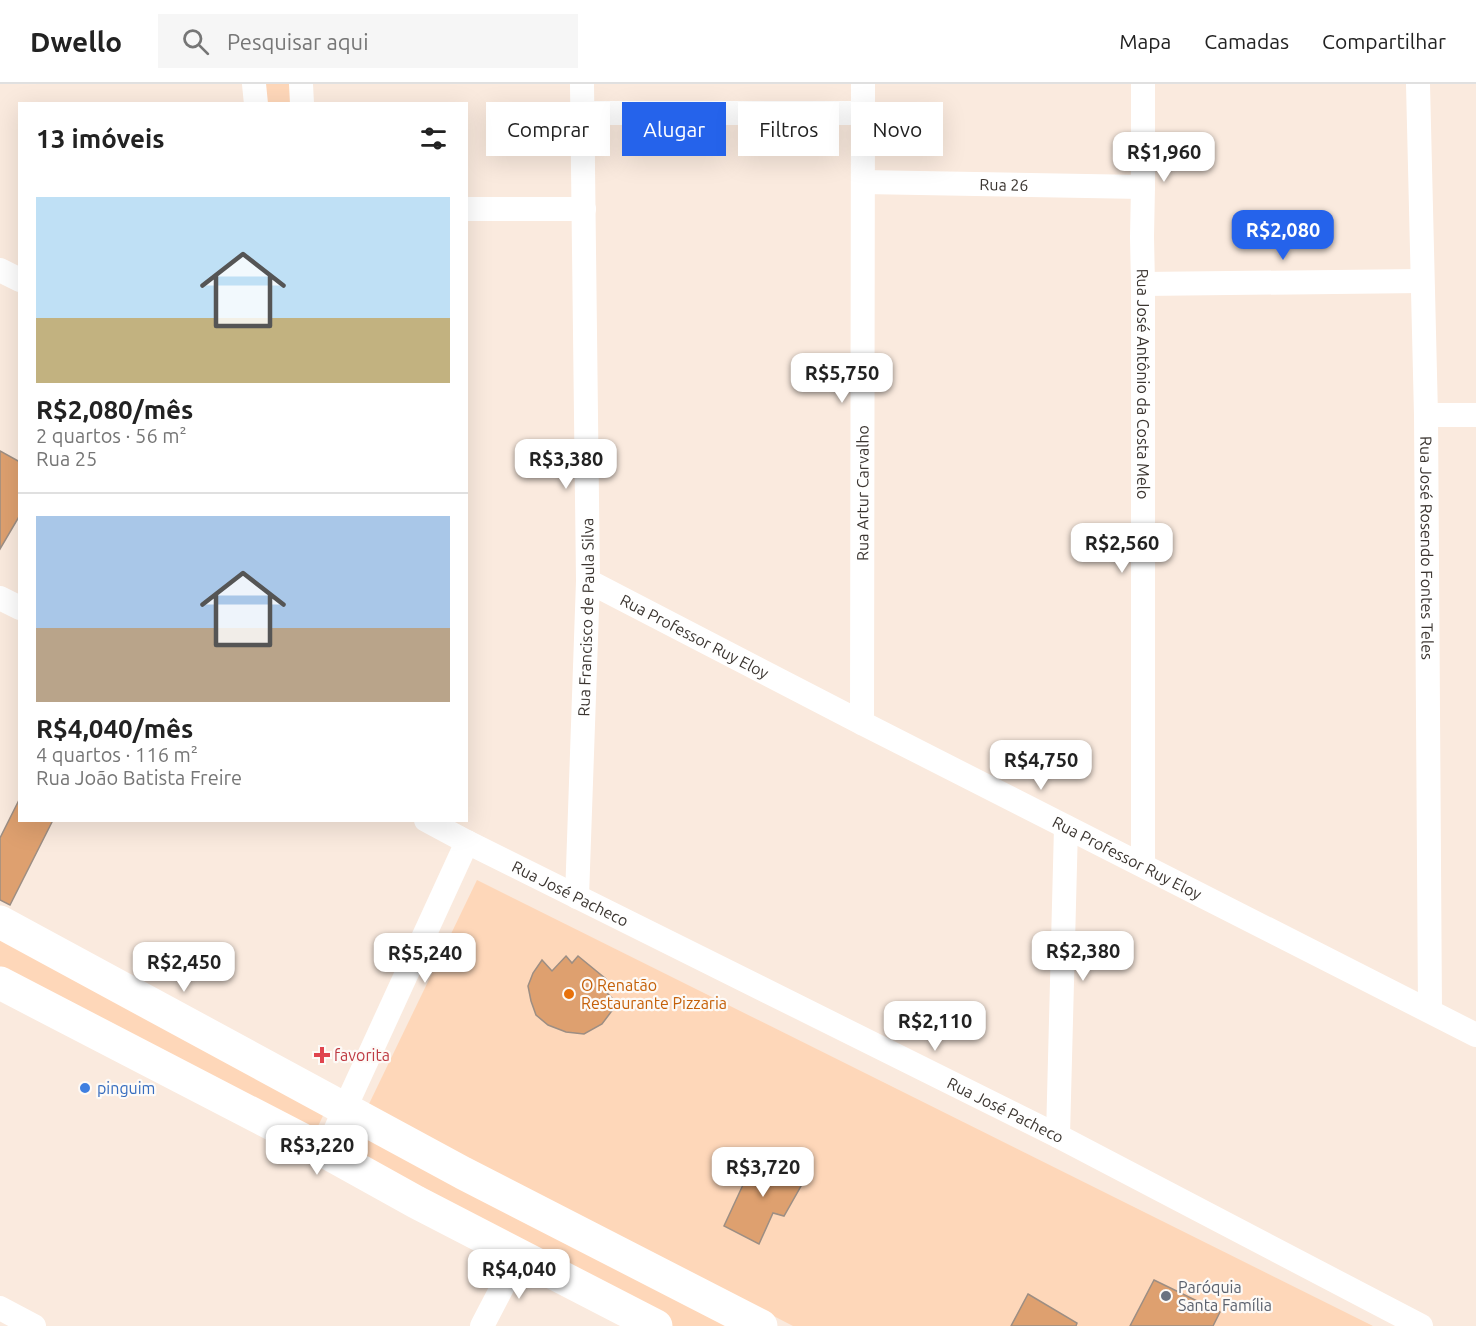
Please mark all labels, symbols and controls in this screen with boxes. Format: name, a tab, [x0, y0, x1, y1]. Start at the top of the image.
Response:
search box	[158, 14, 578, 68]
icon: search	[179, 25, 212, 58]
text: Dwello	[30, 26, 122, 57]
text: Pesquisar aqui	[227, 29, 369, 54]
text: Mapa	[1119, 29, 1171, 53]
text: Camadas	[1204, 29, 1289, 53]
text: Compartilhar	[1322, 29, 1446, 53]
chip: Comprar	[486, 102, 610, 156]
chip: Alugar	[622, 102, 726, 156]
chip: Filtros	[738, 102, 839, 156]
chip: Novo	[851, 102, 943, 156]
icon: filters	[417, 122, 450, 155]
text: 13 imóveis	[36, 124, 165, 153]
pin: R$1,960	[1109, 132, 1219, 183]
text: R$1,960	[1127, 140, 1201, 163]
street label: Rua 26	[979, 175, 1029, 194]
pin: R$2,080	[1228, 210, 1338, 261]
text: R$2,080	[1246, 218, 1320, 241]
icon: home	[189, 236, 297, 344]
street label: Rua José Antônio da Costa Melo	[1134, 268, 1152, 499]
pin: R$5,750	[787, 353, 897, 404]
text: R$5,750	[805, 361, 879, 384]
text: R$2,080/mês	[36, 395, 193, 424]
text: 2 quartos · 56 m²	[36, 424, 187, 447]
street label: Rua Artur Carvalho	[853, 425, 871, 561]
street label: Rua José Rosendo Fontes Teles	[1417, 436, 1437, 660]
pin: R$3,380	[511, 439, 621, 490]
text: Rua 25	[36, 447, 97, 470]
text: R$3,380	[529, 447, 603, 470]
street label: Rua Francisco de Paula Silva	[574, 518, 597, 717]
pin: R$2,560	[1067, 523, 1177, 574]
text: R$2,560	[1085, 531, 1159, 554]
icon: home	[189, 555, 297, 663]
street label: Rua Professor Ruy Eloy	[617, 590, 772, 682]
text: R$4,040/mês	[36, 714, 193, 743]
pin: R$4,750	[986, 740, 1096, 791]
text: 4 quartos · 116 m²	[36, 743, 198, 766]
text: R$4,750	[1004, 748, 1078, 771]
text: Rua João Batista Freire	[36, 766, 242, 789]
street label: Rua Professor Ruy Eloy	[1050, 812, 1205, 903]
street label: Rua José Pacheco	[509, 857, 632, 930]
pin: R$2,380	[1028, 931, 1138, 982]
pin: R$5,240	[370, 933, 480, 984]
text: R$2,380	[1046, 939, 1120, 962]
text: R$5,240	[388, 941, 462, 964]
pin: R$2,450	[129, 942, 239, 993]
text: R$2,450	[147, 950, 221, 973]
place label: O Renatão Restaurante Pizzaria	[581, 976, 727, 1012]
marker: O Renatão Restaurante Pizzaria	[562, 987, 576, 1001]
pin: R$2,110	[880, 1001, 990, 1052]
text: R$2,110	[898, 1009, 972, 1032]
place label: favorita	[334, 1046, 390, 1064]
marker: favorita	[315, 1048, 329, 1062]
street label: Rua José Pacheco	[944, 1073, 1067, 1146]
place label: pinguim	[97, 1079, 155, 1097]
marker: pinguim	[78, 1081, 92, 1095]
pin: R$3,220	[262, 1125, 372, 1176]
text: R$3,220	[280, 1133, 354, 1156]
pin: R$3,720	[708, 1147, 818, 1198]
text: R$3,720	[726, 1155, 800, 1178]
pin: R$4,040	[464, 1249, 574, 1300]
text: R$4,040	[482, 1257, 556, 1280]
place label: Paróquia Santa Família	[1178, 1278, 1272, 1314]
marker: Paróquia Santa Família	[1159, 1289, 1173, 1303]

